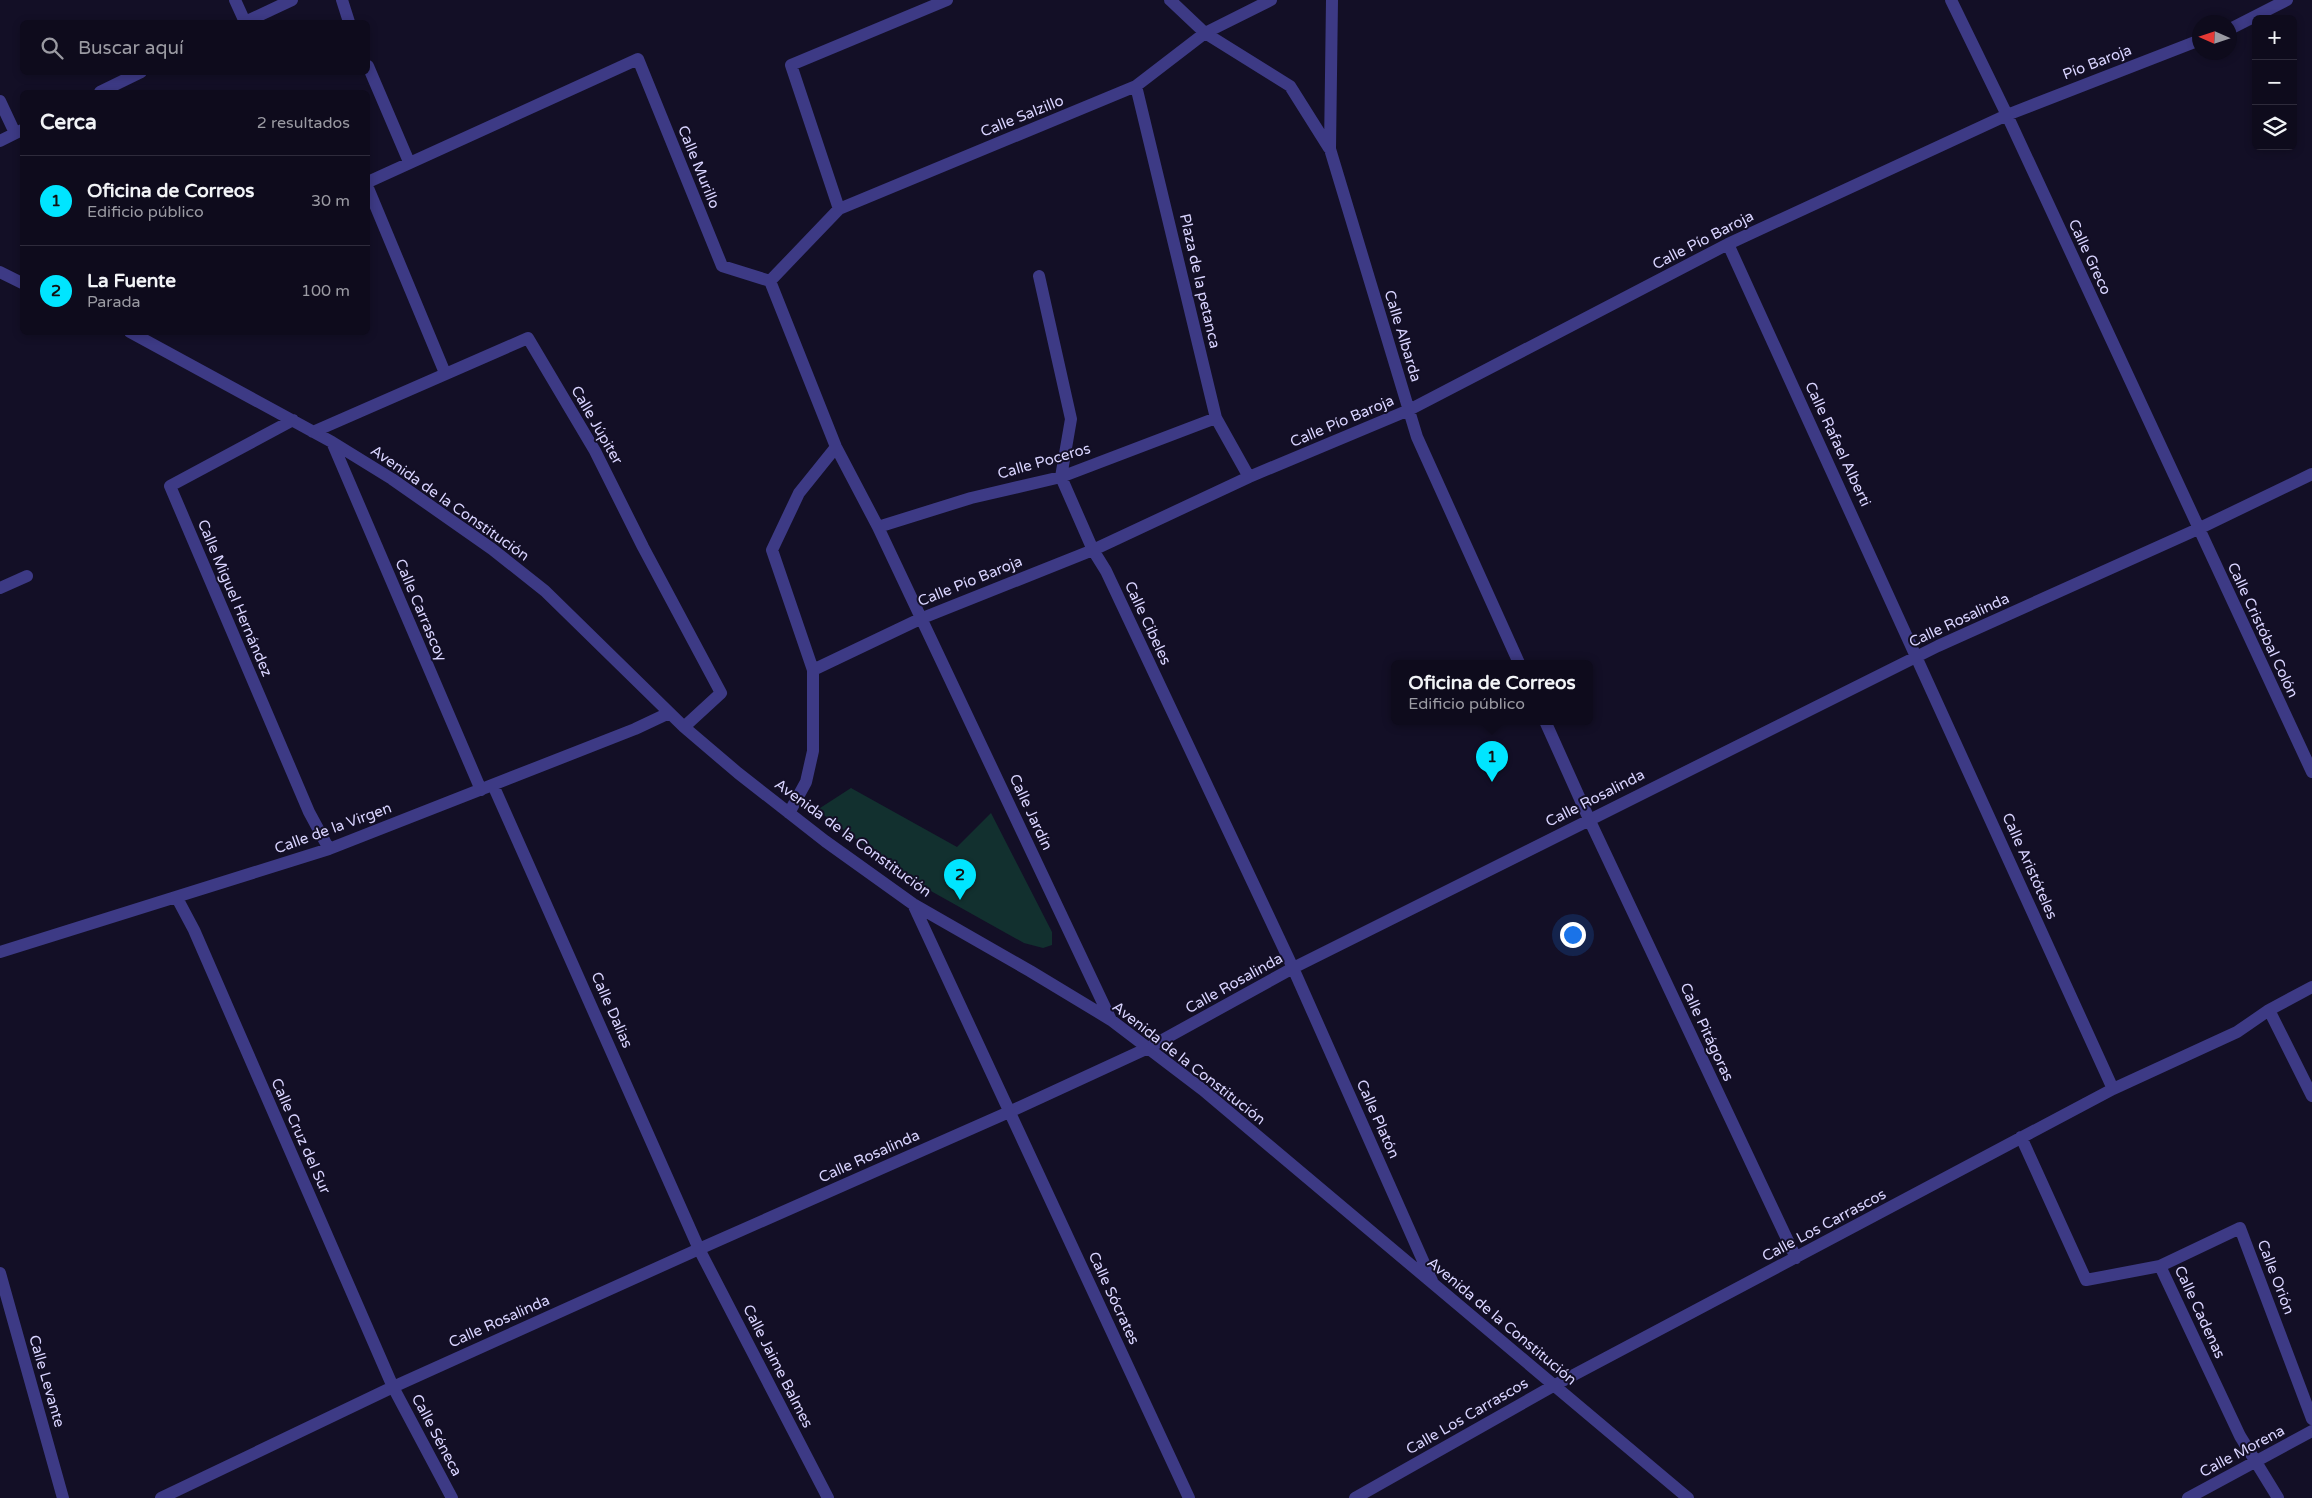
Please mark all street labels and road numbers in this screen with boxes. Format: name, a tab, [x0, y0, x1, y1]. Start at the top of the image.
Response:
street label: Pío Baroja	[2060, 41, 2134, 83]
street label: Calle Salzillo	[978, 91, 1066, 141]
street label: Calle Murillo	[674, 123, 724, 211]
street label: Calle Pío Baroja	[1649, 207, 1757, 273]
street label: Plaza de la petanca	[1176, 212, 1224, 350]
street label: Calle Greco	[2065, 216, 2115, 298]
street label: Calle Albarda	[1381, 288, 1425, 384]
street label: Calle Rafael Alberti	[1801, 379, 1875, 509]
street label: Calle Júpiter	[567, 382, 627, 468]
street label: Calle Pío Baroja	[1287, 391, 1397, 451]
street label: Calle Poceros	[995, 439, 1093, 483]
street label: Avenida de la Constitución	[367, 441, 533, 565]
street label: Calle Miguel Hernández	[194, 517, 276, 679]
street label: Calle Pío Baroja	[915, 552, 1025, 610]
street label: Calle Carrascoy	[391, 556, 451, 664]
street label: Calle Cristóbal Colón	[2224, 559, 2302, 701]
street label: Calle Cibeles	[1121, 578, 1175, 668]
street label: Calle Rosalinda	[1906, 589, 2012, 651]
street label: Calle Rosalinda	[1543, 765, 1647, 831]
street label: Calle Jardín	[1006, 771, 1056, 853]
street label: Avenida de la Constitución	[771, 775, 935, 901]
street label: Calle de la Virgen	[272, 798, 394, 858]
street label: Calle Aristóteles	[1998, 810, 2062, 922]
street label: Calle Rosalinda	[1182, 949, 1286, 1017]
street label: Calle Dalias	[587, 969, 637, 1051]
street label: Calle Pitágoras	[1676, 980, 1738, 1084]
street label: Avenida de la Constitución	[1109, 998, 1269, 1128]
street label: Calle Cruz del Sur	[267, 1075, 335, 1197]
street label: Calle Platón	[1353, 1077, 1403, 1161]
street label: Calle Rosalinda	[816, 1126, 922, 1186]
street label: Calle Los Carrascos	[1759, 1185, 1889, 1265]
street label: Calle Orión	[2254, 1237, 2298, 1317]
street label: Calle Sócrates	[1085, 1249, 1143, 1347]
street label: Avenida de la Constitución	[1424, 1253, 1580, 1389]
street label: Calle Cadenas	[2171, 1263, 2229, 1361]
street label: Calle Rosalinda	[446, 1291, 552, 1351]
street label: Calle Jaime Balmes	[739, 1301, 817, 1431]
street label: Calle Levante	[25, 1333, 69, 1429]
street label: Calle Los Carrascos	[1403, 1374, 1531, 1458]
street label: Calle Séneca	[408, 1391, 466, 1479]
street label: Calle Morena	[2196, 1421, 2288, 1481]

